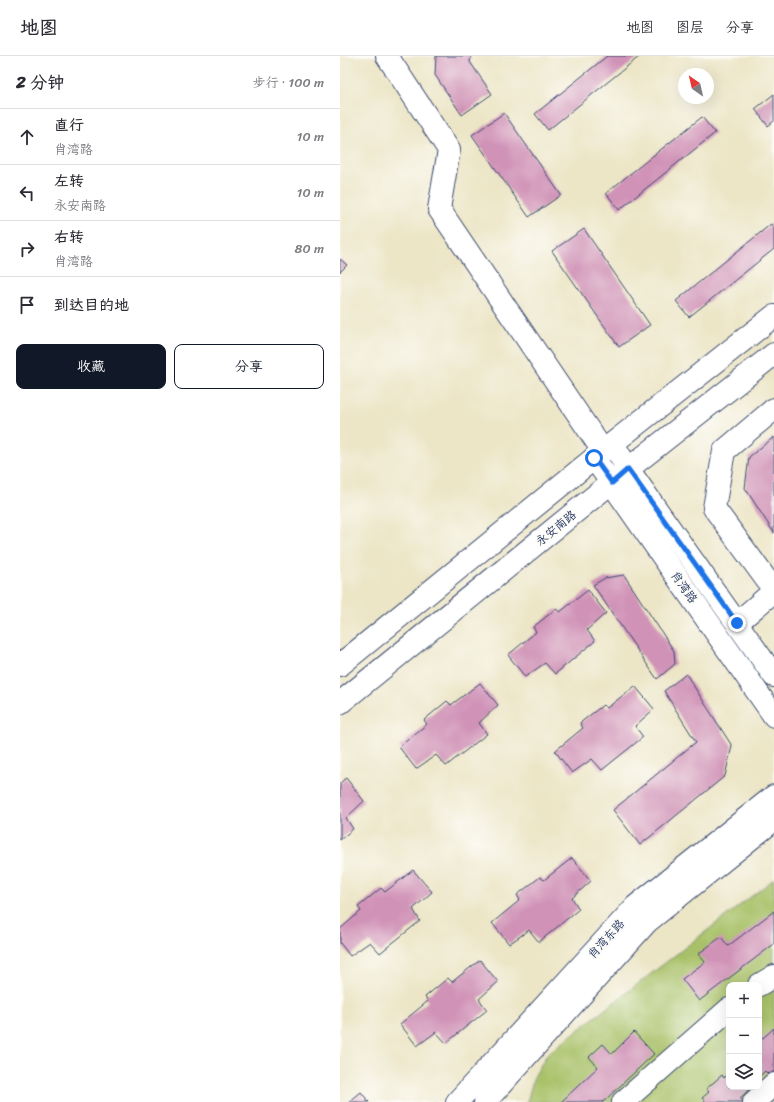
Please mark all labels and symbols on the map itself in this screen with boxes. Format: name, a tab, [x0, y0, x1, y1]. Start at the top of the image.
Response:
north arrow	[678, 68, 714, 104]
route start	[585, 449, 603, 467]
street label: 永安南路	[530, 504, 582, 552]
street label: 肖湾路	[665, 566, 703, 608]
route end	[728, 614, 746, 632]
street label: 肖湾东路	[582, 914, 630, 964]

